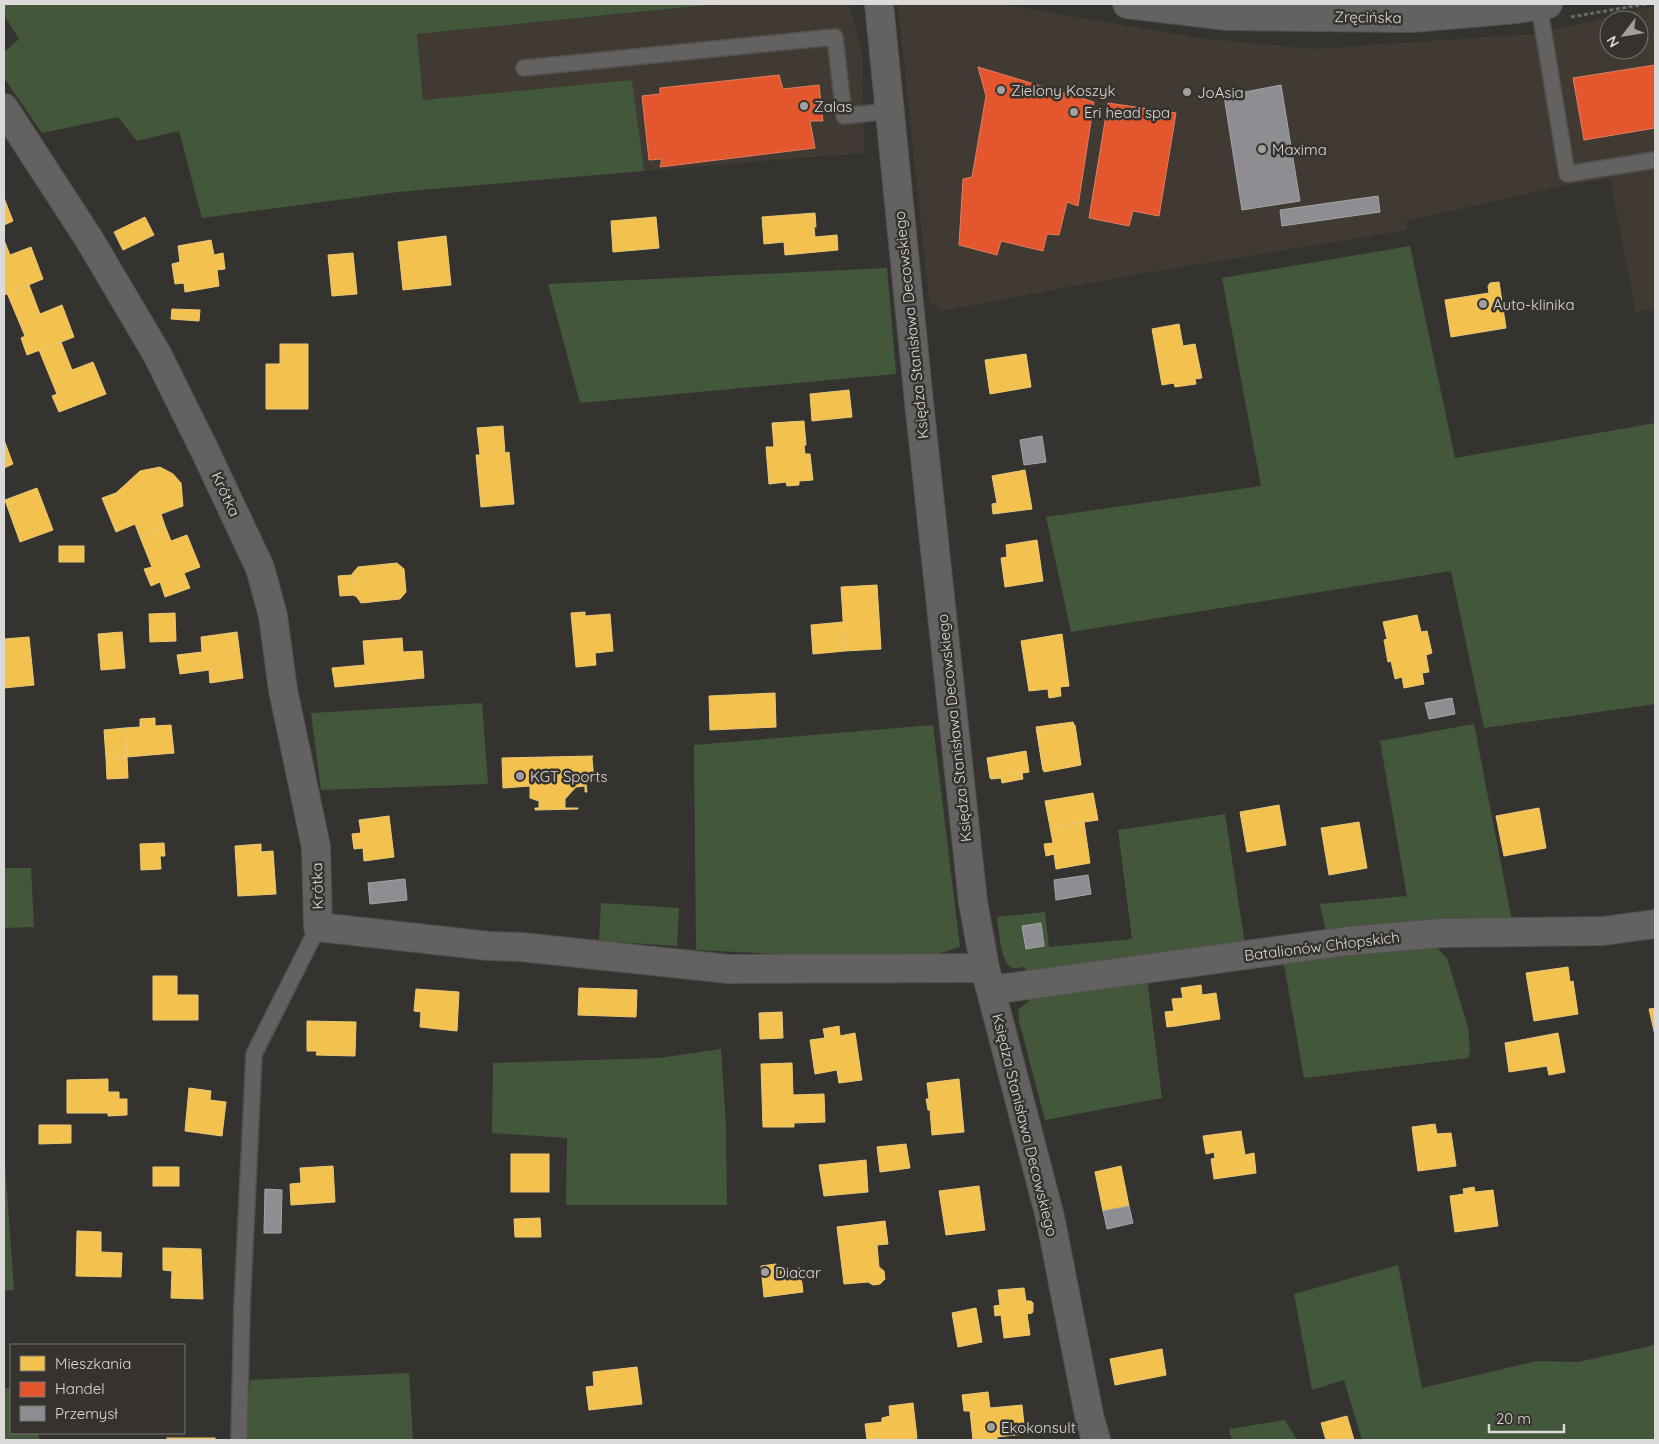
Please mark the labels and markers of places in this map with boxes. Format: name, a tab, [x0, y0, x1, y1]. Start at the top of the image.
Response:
place label: Zielony Koszyk	[1011, 81, 1116, 100]
place label: JoAsia	[1197, 83, 1244, 102]
marker: Zielony Koszyk	[995, 84, 1007, 96]
marker: JoAsia	[1181, 86, 1193, 98]
place label: Zalas	[814, 97, 852, 116]
marker: Zalas	[798, 100, 810, 112]
place label: Eri head spa	[1084, 103, 1170, 122]
marker: Eri head spa	[1068, 106, 1080, 118]
place label: Maxima	[1272, 140, 1327, 159]
marker: Maxima	[1256, 143, 1268, 155]
place label: Auto-klinika	[1493, 295, 1575, 314]
marker: Auto-klinika	[1477, 298, 1489, 310]
place label: KGT Sports	[530, 767, 608, 786]
marker: KGT Sports	[514, 770, 526, 782]
place label: Diacar	[775, 1263, 821, 1282]
marker: Diacar	[759, 1266, 771, 1278]
place label: Ekokonsult	[1001, 1418, 1076, 1437]
marker: Ekokonsult	[985, 1421, 997, 1433]

